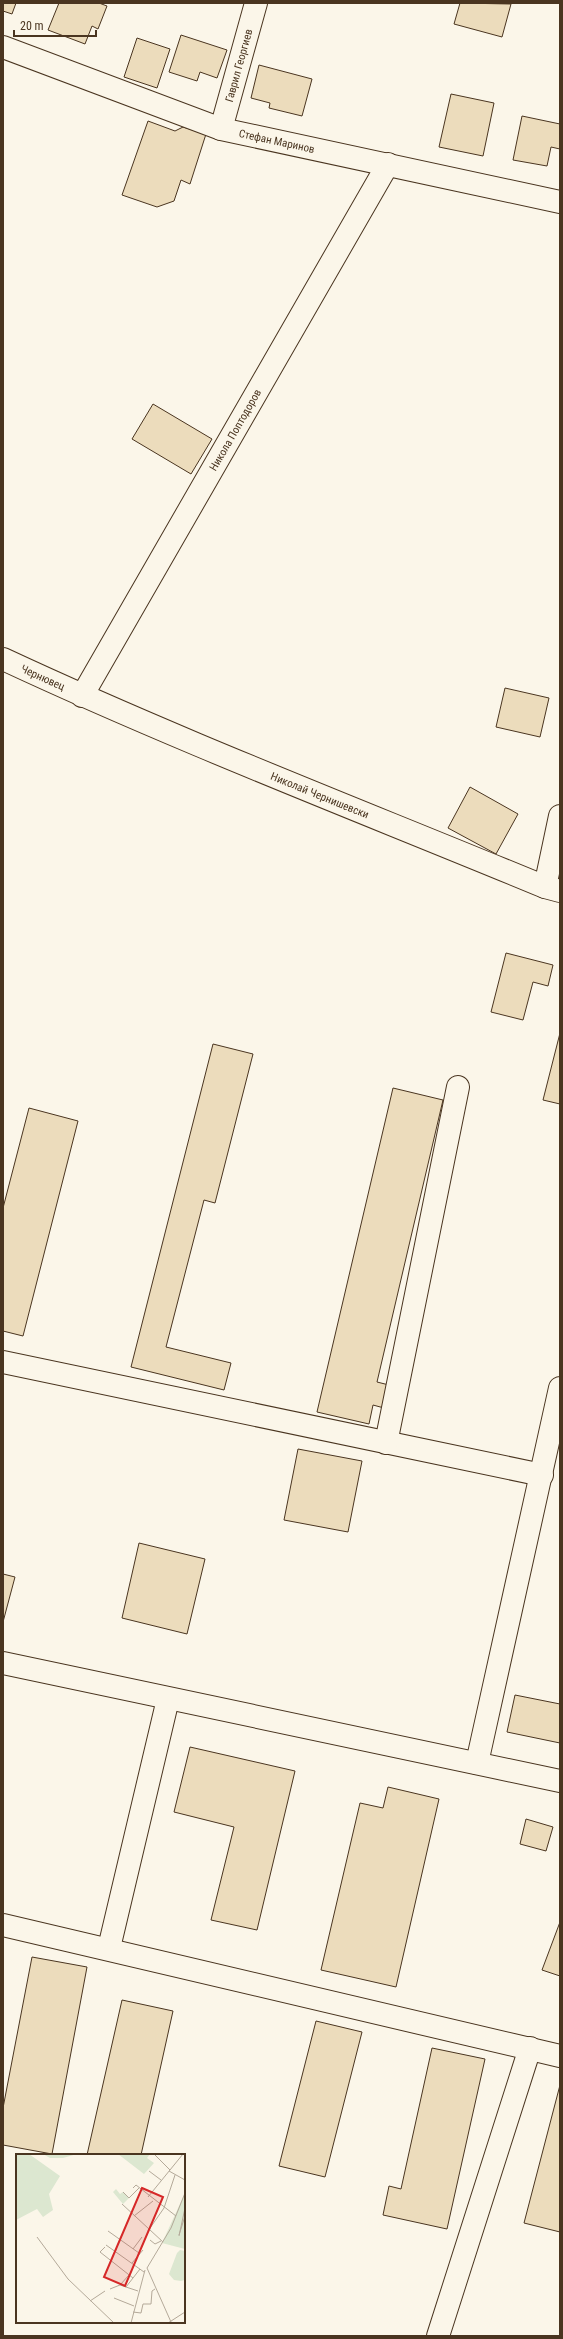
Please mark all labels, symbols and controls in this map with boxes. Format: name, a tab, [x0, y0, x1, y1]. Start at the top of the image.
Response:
scale bar	[14, 12, 96, 38]
text: 20 m	[20, 19, 44, 33]
street label: Гаврил Георгиев	[223, 28, 255, 103]
street label: Стефан Маринов	[238, 127, 316, 156]
street label: Никола Поптодоров	[207, 387, 264, 473]
street label: Чернювец	[19, 662, 67, 694]
street label: Николай Чернишевски	[269, 770, 371, 822]
inset map	[16, 2154, 185, 2323]

